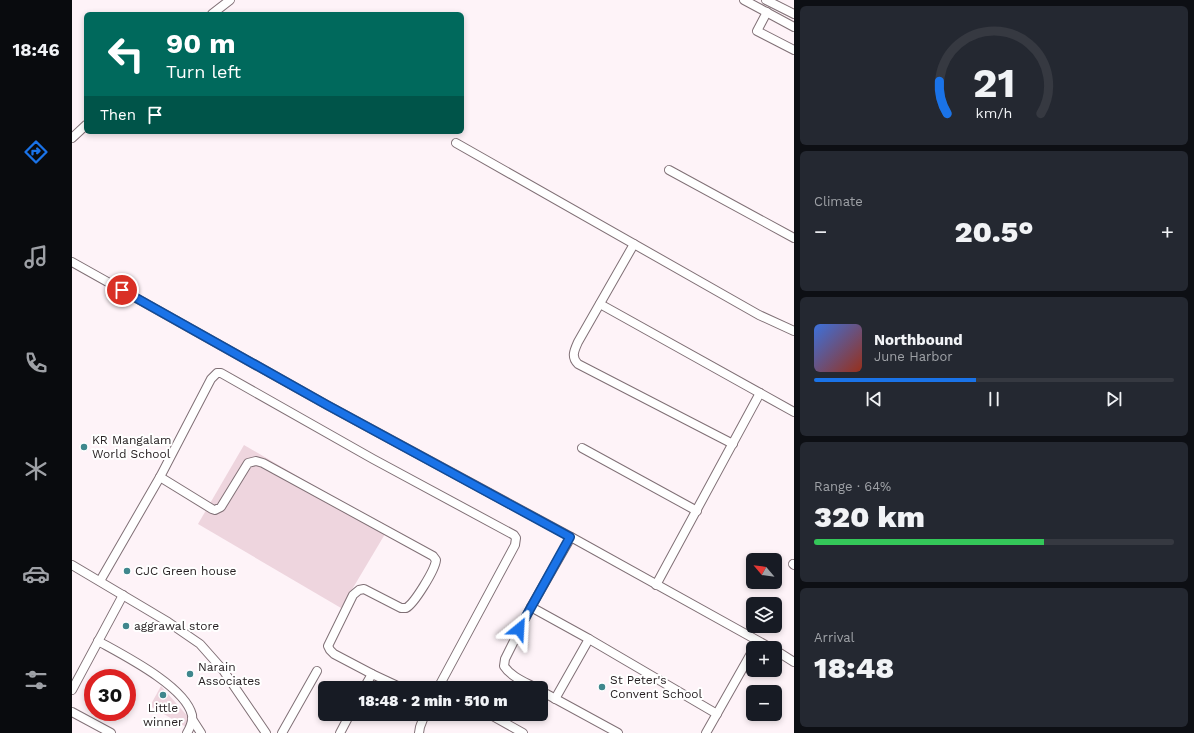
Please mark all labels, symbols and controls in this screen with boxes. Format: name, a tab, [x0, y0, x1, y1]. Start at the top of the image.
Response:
text: 90 m	[166, 27, 236, 60]
icon: left	[100, 28, 152, 80]
text: 18:46	[12, 39, 60, 60]
text: 21	[973, 58, 1015, 107]
text: Turn left	[166, 61, 241, 82]
icon: arrive	[144, 104, 166, 126]
text: km/h	[976, 104, 1012, 120]
text: Then	[100, 106, 136, 124]
icon: directions	[22, 138, 50, 166]
text: Climate	[814, 194, 863, 209]
text: 20.5°	[954, 214, 1034, 249]
text: −	[814, 219, 827, 244]
text: +	[1161, 219, 1174, 244]
icon: music	[22, 243, 50, 271]
pin	[105, 273, 139, 307]
icon: arrive	[111, 279, 133, 301]
text: Northbound	[874, 331, 963, 349]
icon: phone	[22, 349, 50, 377]
text: June Harbor	[874, 349, 953, 364]
icon: previous	[863, 388, 885, 410]
icon: pause	[983, 388, 1005, 410]
icon: next	[1103, 388, 1125, 410]
place label: KR Mangalam World School	[92, 433, 171, 461]
marker: KR Mangalam World School	[79, 442, 89, 452]
icon: climate	[22, 455, 50, 483]
text: Range · 64%	[814, 479, 891, 494]
text: 320 km	[814, 499, 925, 534]
north arrow	[746, 553, 782, 589]
map controls	[746, 553, 782, 721]
icon: car	[22, 560, 50, 588]
place label: CJC Green house	[135, 564, 236, 578]
marker: CJC Green house	[122, 566, 132, 576]
button: layers	[746, 597, 782, 633]
position arrow	[498, 608, 540, 650]
place label: aggrawal store	[134, 619, 219, 633]
marker: aggrawal store	[121, 621, 131, 631]
text: Arrival	[814, 630, 855, 645]
button: +	[746, 641, 782, 677]
text: 18:48	[814, 650, 894, 685]
place label: Narain Associates	[198, 660, 260, 688]
icon: filters	[22, 666, 50, 694]
speed limit sign: 30	[84, 669, 136, 721]
marker: Narain Associates	[185, 669, 195, 679]
place label: St Peter's Convent School	[610, 673, 703, 701]
marker: St Peter's Convent School	[597, 682, 607, 692]
button: −	[746, 685, 782, 721]
marker: Little winner	[158, 690, 168, 700]
text: 18:48 · 2 min · 510 m	[359, 692, 507, 710]
place label: Little winner	[143, 701, 183, 729]

